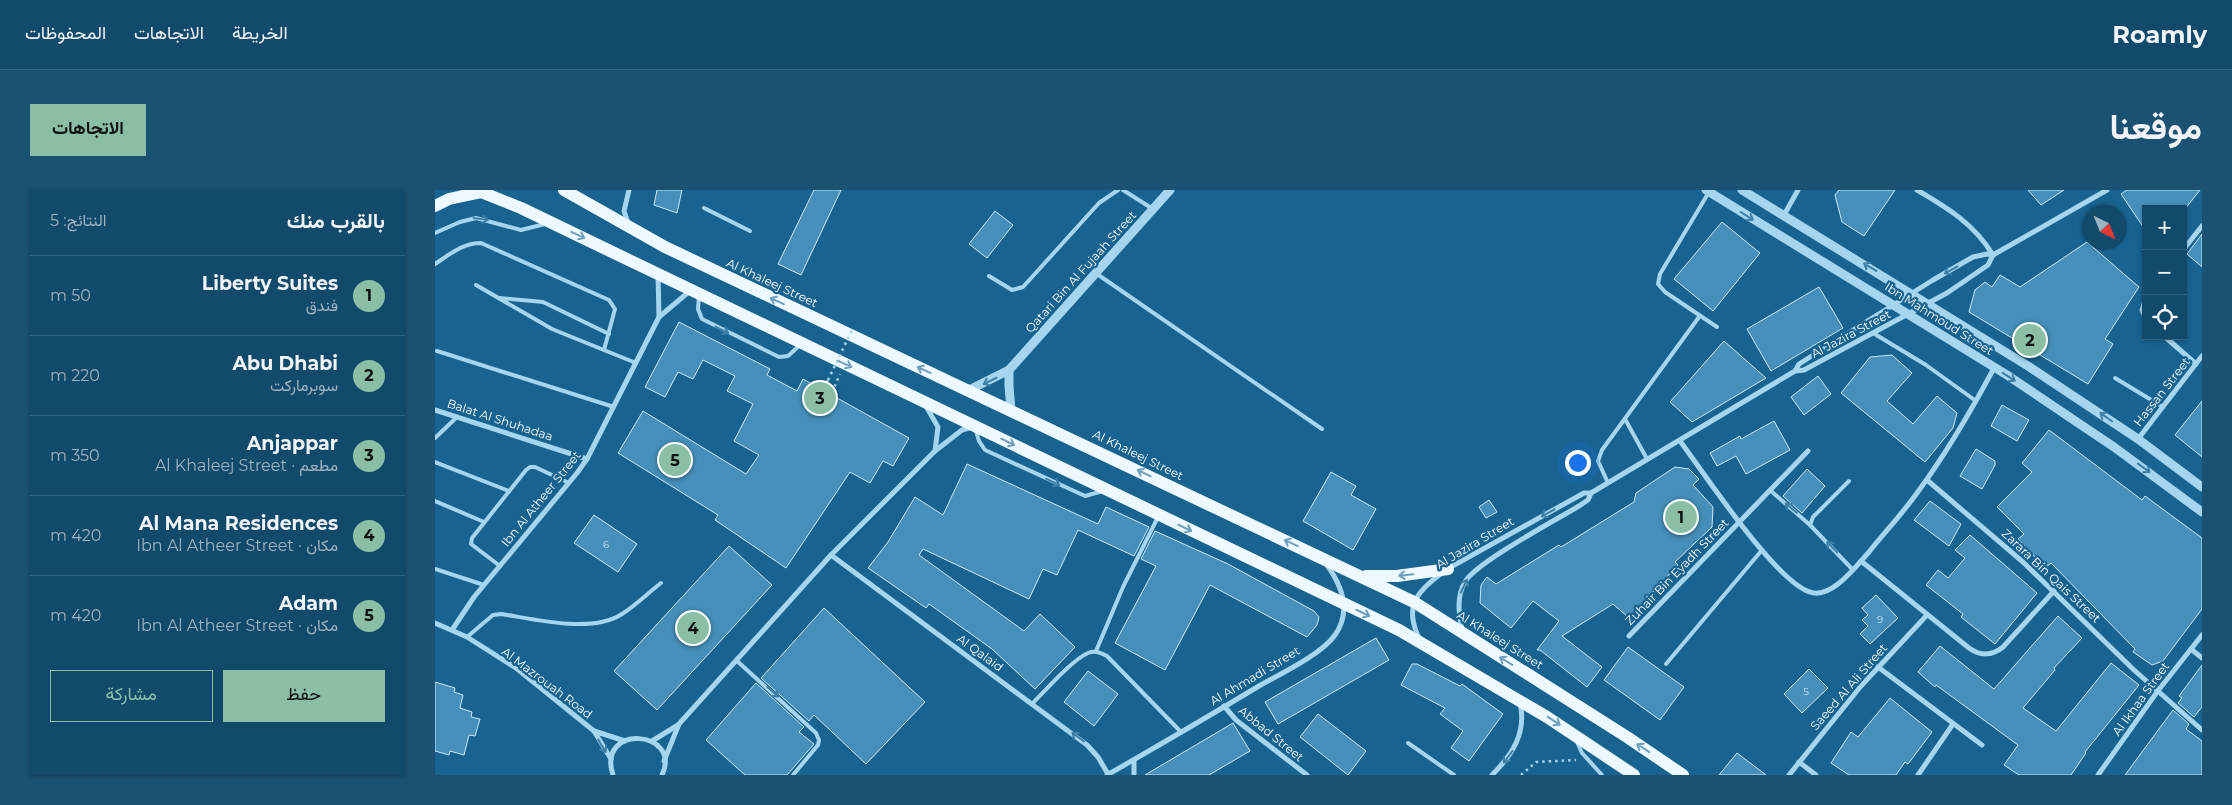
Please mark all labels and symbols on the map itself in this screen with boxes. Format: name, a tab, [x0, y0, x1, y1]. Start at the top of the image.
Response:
north arrow	[2082, 205, 2127, 250]
street label: Qatari Bin Al Fujaah Street	[1022, 208, 1139, 336]
one-way arrow	[1740, 211, 1754, 221]
one-way arrow	[472, 215, 488, 225]
one-way arrow	[570, 231, 585, 241]
street label: Al Khaleej Street	[724, 255, 820, 310]
one-way arrow	[1863, 262, 1877, 272]
one-way arrow	[1943, 265, 1958, 275]
street label: Ibn Mahmoud Street	[1882, 279, 1997, 358]
one-way arrow	[770, 295, 785, 305]
street label: Al Jazira Street	[1808, 306, 1893, 361]
pin: 2	[2014, 321, 2046, 359]
one-way arrow	[714, 326, 729, 335]
street label: Hassan Street	[2130, 354, 2193, 429]
one-way arrow	[837, 360, 852, 369]
one-way arrow	[917, 364, 932, 374]
one-way arrow	[2002, 372, 2016, 382]
one-way arrow	[982, 376, 997, 386]
pin: 3	[804, 379, 836, 417]
street label: Balat Al Shuhadaa	[445, 395, 555, 444]
one-way arrow	[2099, 412, 2113, 422]
street label: Al Khaleej Street	[1090, 426, 1186, 483]
one-way arrow	[1000, 437, 1015, 447]
pin: 5	[659, 441, 691, 479]
street label: Ibn Al Atheer Street	[498, 448, 584, 549]
your location	[1565, 450, 1591, 476]
one-way arrow	[2136, 463, 2150, 474]
one-way arrow	[1137, 468, 1152, 478]
one-way arrow	[1045, 477, 1060, 487]
pin: 1	[1665, 498, 1697, 536]
one-way arrow	[1784, 502, 1797, 513]
one-way arrow	[1541, 508, 1555, 518]
street label: Al Jazira Street	[1433, 513, 1517, 572]
street label: Zuhair Bin Eyadh Street	[1622, 515, 1732, 628]
one-way arrow	[1177, 524, 1192, 533]
street label: Zarara Bin Qais Street	[1999, 526, 2104, 626]
one-way arrow	[1284, 537, 1299, 547]
house number: 6	[603, 538, 609, 551]
one-way arrow	[1826, 541, 1838, 553]
one-way arrow	[1398, 570, 1414, 580]
one-way arrow	[1459, 578, 1469, 593]
street label: Al Khaleej Street	[1454, 607, 1546, 672]
pin: 4	[677, 609, 709, 647]
one-way arrow	[1355, 609, 1370, 619]
house number: 9	[1877, 613, 1883, 626]
street label: Al Qalaid	[954, 631, 1006, 674]
street label: Saeed Al Ali Street	[1807, 640, 1890, 733]
street label: Al Ahmadi Street	[1207, 643, 1303, 708]
street label: Al Mazrouah Road	[499, 644, 596, 722]
one-way arrow	[1499, 655, 1513, 665]
street label: Al Ikhaa Street	[2109, 659, 2172, 739]
house number: 5	[1803, 685, 1809, 698]
one-way arrow	[766, 686, 779, 698]
street label: Abbad Street	[1236, 703, 1307, 765]
one-way arrow	[1546, 716, 1560, 726]
one-way arrow	[1071, 732, 1085, 742]
one-way arrow	[597, 738, 607, 752]
one-way arrow	[1636, 742, 1650, 753]
one-way arrow	[1503, 750, 1513, 764]

